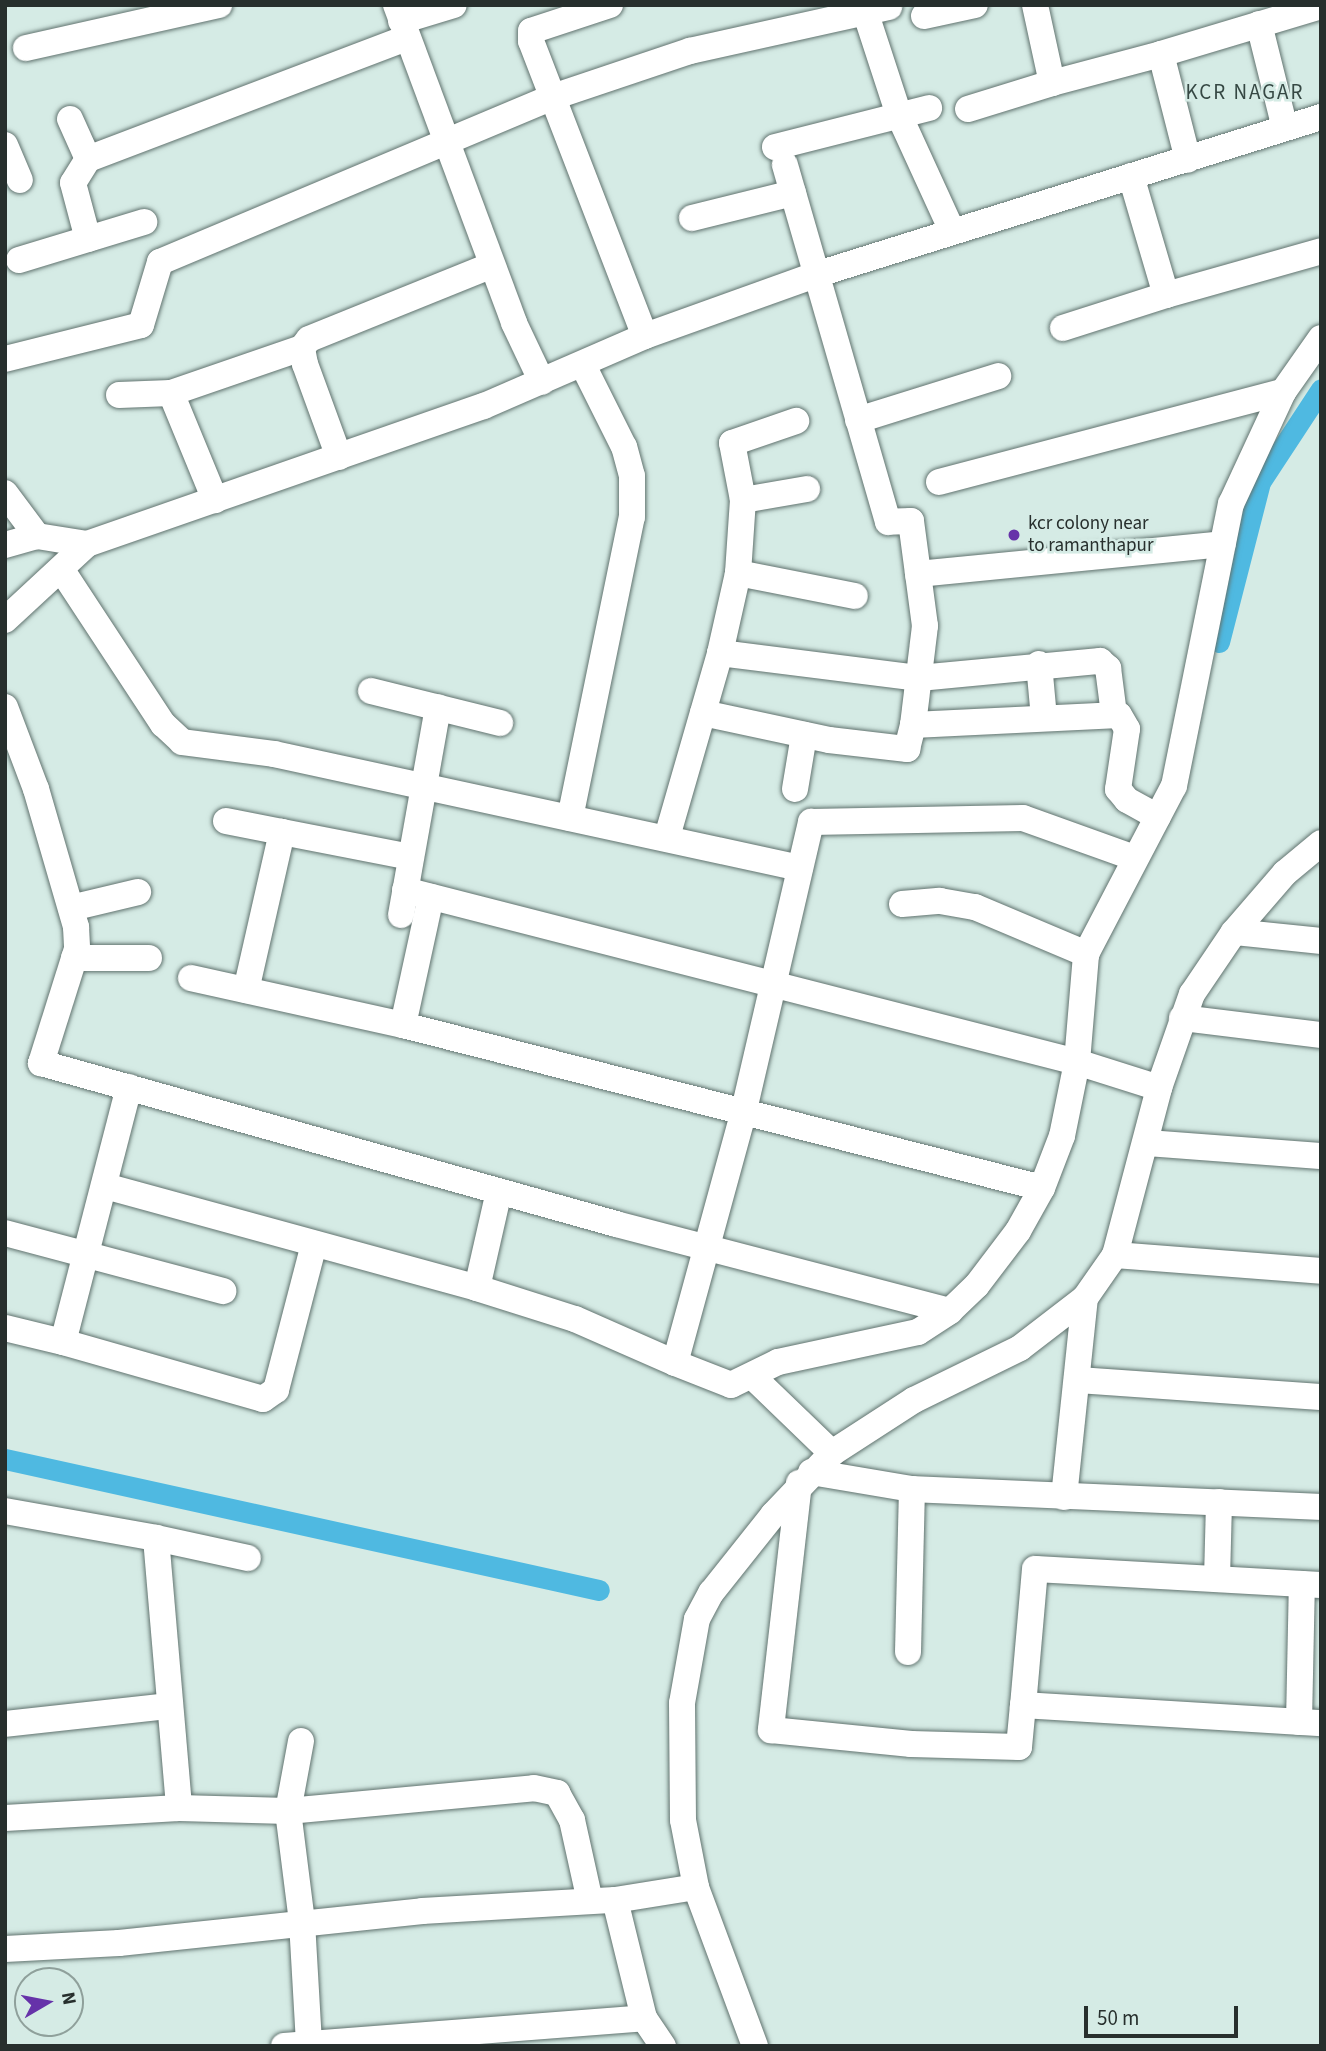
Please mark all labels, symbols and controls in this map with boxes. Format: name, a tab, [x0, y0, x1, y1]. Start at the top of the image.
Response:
district label: KCR NAGAR	[1187, 79, 1303, 105]
place label: kcr colony near to ramanthapur	[1028, 513, 1154, 557]
marker: kcr colony near to ramanthapur	[1006, 527, 1022, 543]
north arrow	[14, 1967, 84, 2037]
text: N	[54, 1990, 83, 2007]
scale bar	[1088, 1992, 1242, 2036]
text: 50 m	[1097, 2003, 1139, 2033]

